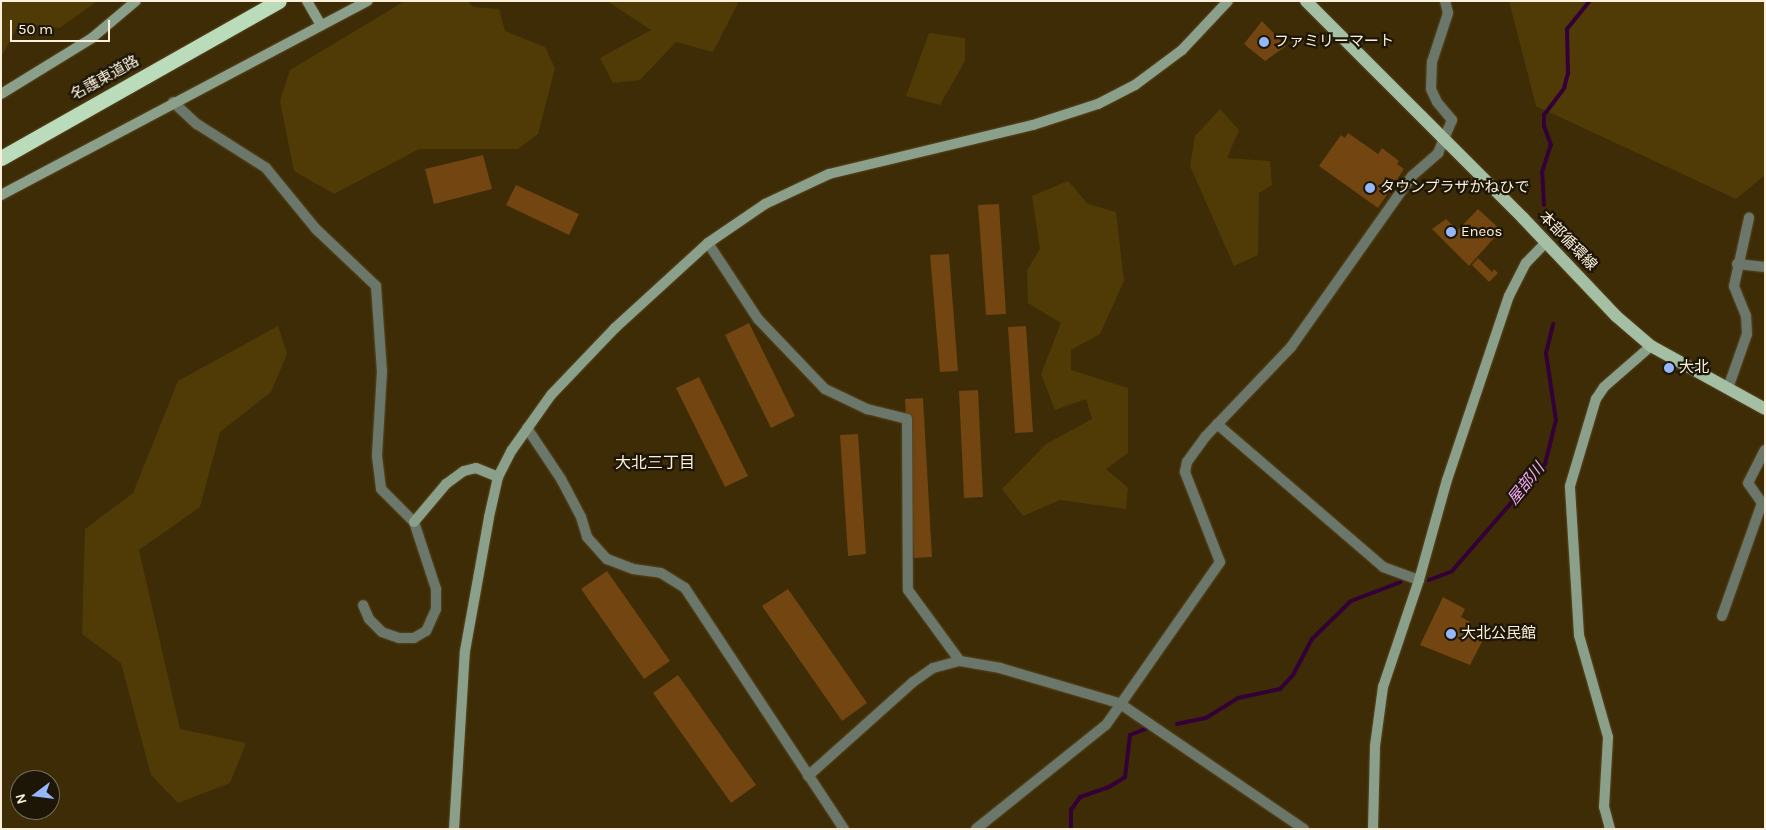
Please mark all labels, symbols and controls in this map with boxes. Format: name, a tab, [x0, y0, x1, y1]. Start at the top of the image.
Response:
scale bar	[12, 10, 112, 42]
text: 50 m	[18, 20, 53, 38]
place label: ファミリーマート	[1274, 33, 1394, 51]
marker: ファミリーマート	[1258, 36, 1270, 48]
street label: 名護東道路	[68, 52, 142, 104]
place label: タウンプラザかねひで	[1380, 179, 1530, 197]
marker: タウンプラザかねひで	[1364, 182, 1376, 194]
street label: 本部循環線	[1535, 208, 1601, 274]
place label: Eneos	[1461, 223, 1502, 241]
marker: Eneos	[1445, 226, 1457, 238]
place label: 大北	[1679, 359, 1709, 377]
marker: 大北	[1663, 362, 1675, 374]
district label: 大北三丁目	[615, 453, 695, 473]
water label: 屋部川	[1503, 459, 1549, 509]
place label: 大北公民館	[1461, 625, 1536, 643]
marker: 大北公民館	[1445, 628, 1457, 640]
north arrow	[10, 770, 60, 820]
text: N	[11, 792, 31, 806]

